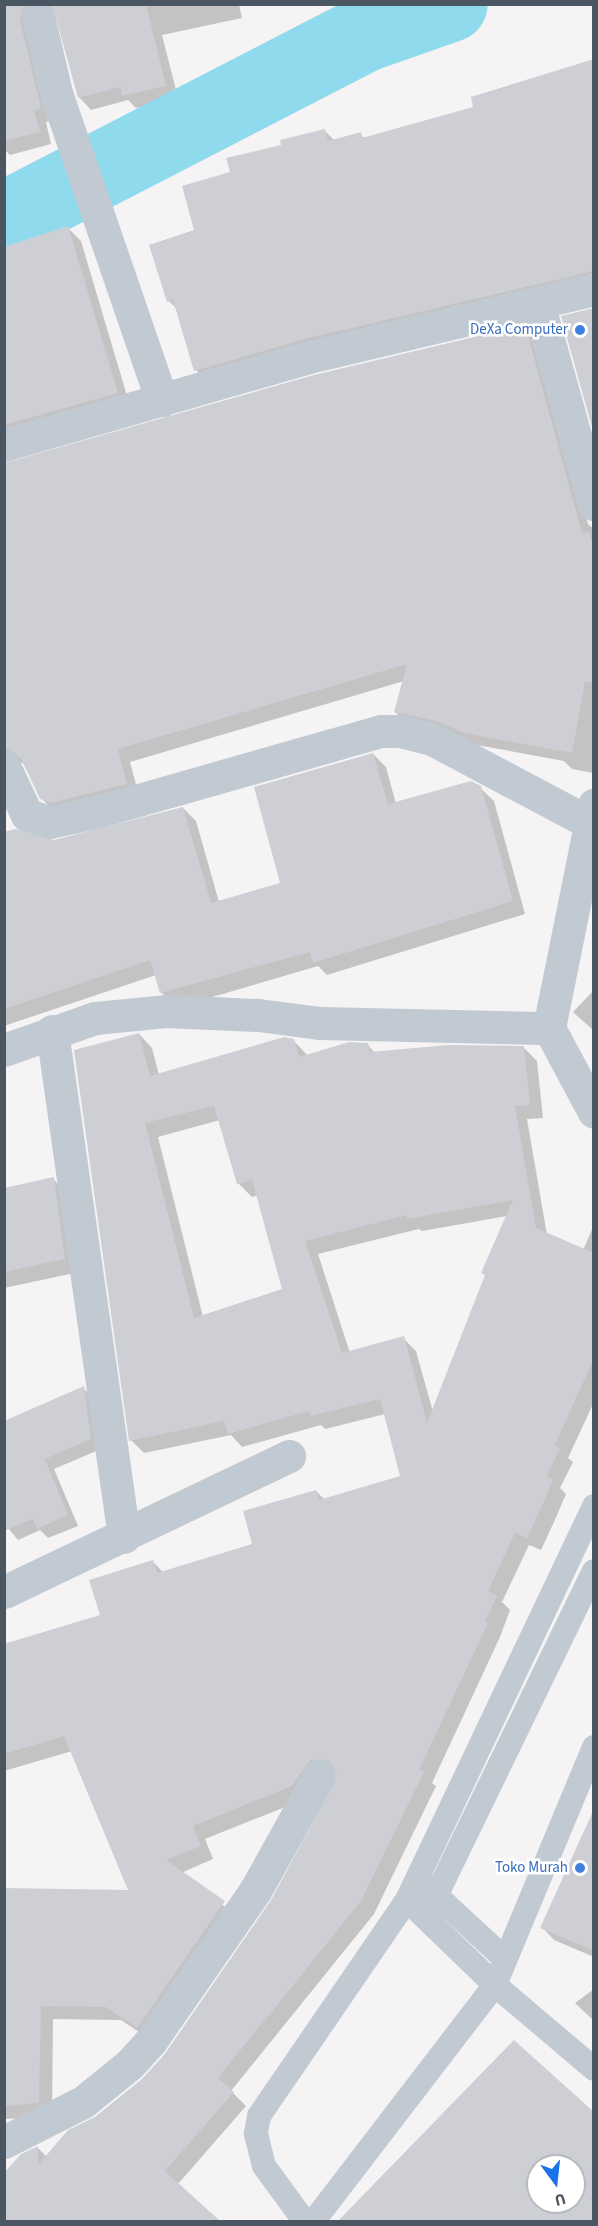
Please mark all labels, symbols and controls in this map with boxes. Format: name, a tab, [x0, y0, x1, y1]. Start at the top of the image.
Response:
place label: DeXa Computer	[470, 321, 568, 339]
marker: DeXa Computer	[573, 323, 587, 337]
place label: Toko Murah	[495, 1859, 568, 1877]
marker: Toko Murah	[573, 1861, 587, 1875]
north arrow	[526, 2154, 586, 2214]
text: U	[552, 2187, 568, 2211]

